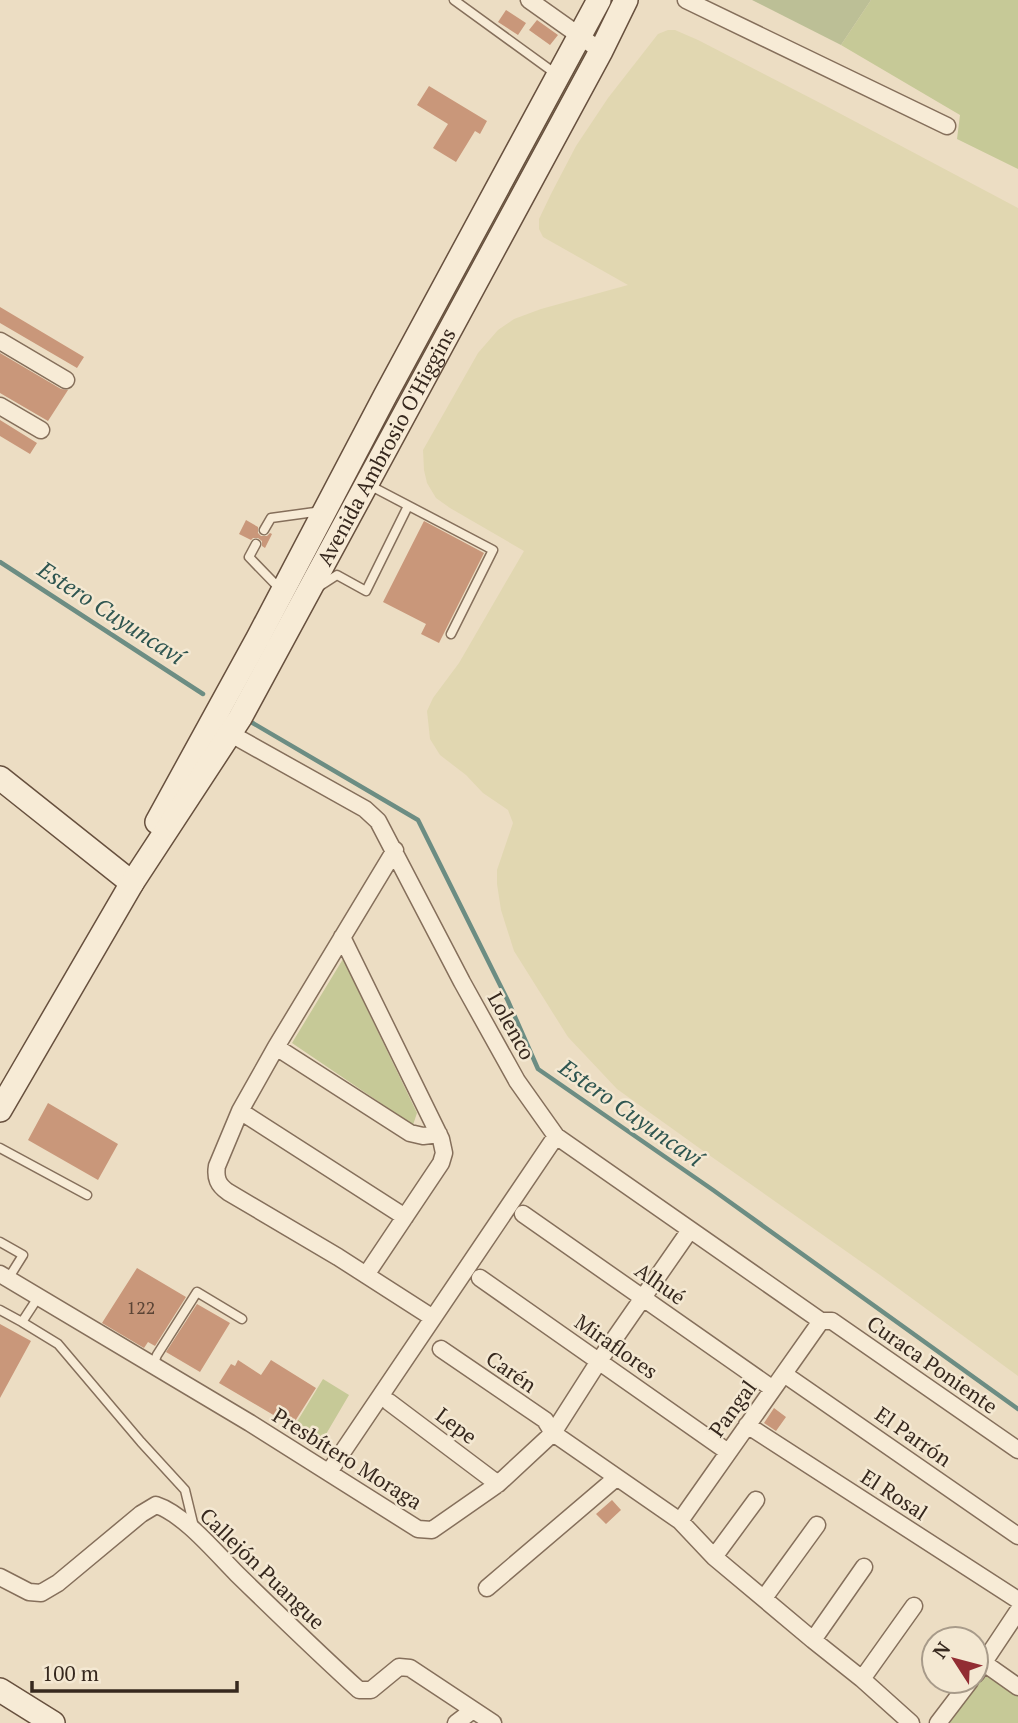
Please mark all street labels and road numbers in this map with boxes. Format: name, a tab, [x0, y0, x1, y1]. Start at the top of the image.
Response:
street label: Avenida Ambrosio O'Higgins	[310, 323, 462, 570]
street label: Lolenco	[482, 987, 542, 1064]
street label: Alhué	[630, 1256, 691, 1311]
street label: Miraflores	[569, 1307, 664, 1385]
street label: Curaca Poniente	[862, 1309, 1003, 1420]
street label: Carén	[481, 1344, 543, 1399]
street label: Pangal	[702, 1374, 762, 1442]
street label: El Parrón	[870, 1400, 958, 1473]
street label: Presbítero Moraga	[267, 1401, 428, 1516]
street label: Lepe	[430, 1401, 483, 1450]
street label: El Rosal	[856, 1462, 933, 1526]
street label: Callejón Puangue	[194, 1501, 331, 1635]

